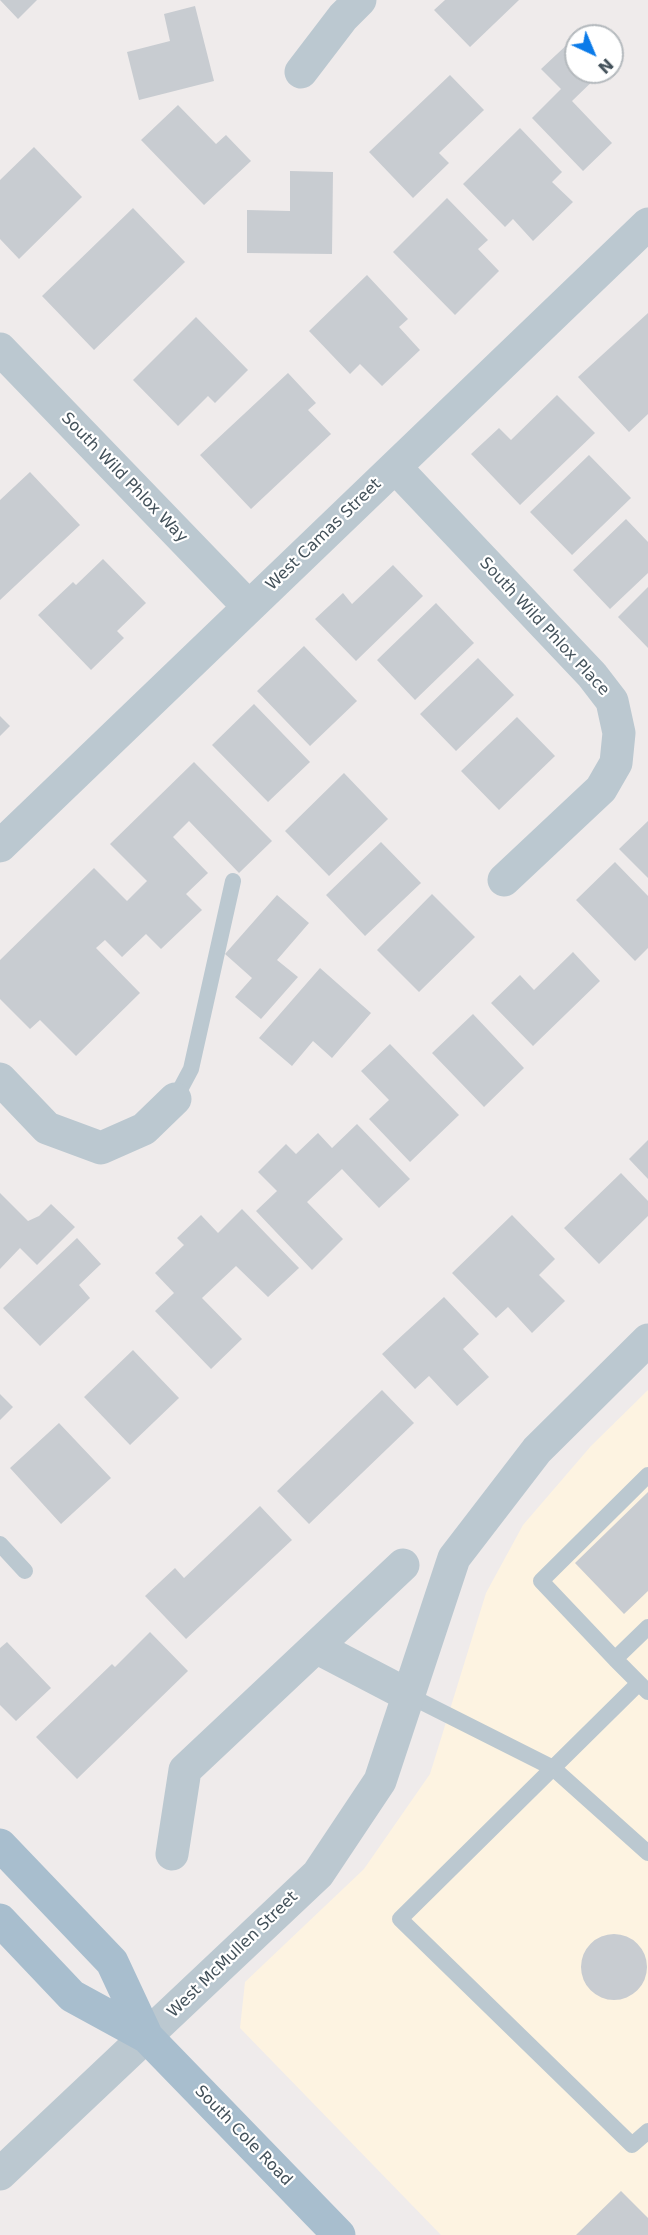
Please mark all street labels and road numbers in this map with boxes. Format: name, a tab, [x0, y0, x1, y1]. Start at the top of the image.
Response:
street label: South Wild Phlox Way	[57, 409, 191, 547]
street label: West Camas Street	[262, 475, 386, 595]
street label: South Wild Phlox Place	[475, 554, 613, 700]
street label: West McMullen Street	[164, 1888, 302, 2022]
street label: South Cole Road	[190, 2082, 296, 2190]

